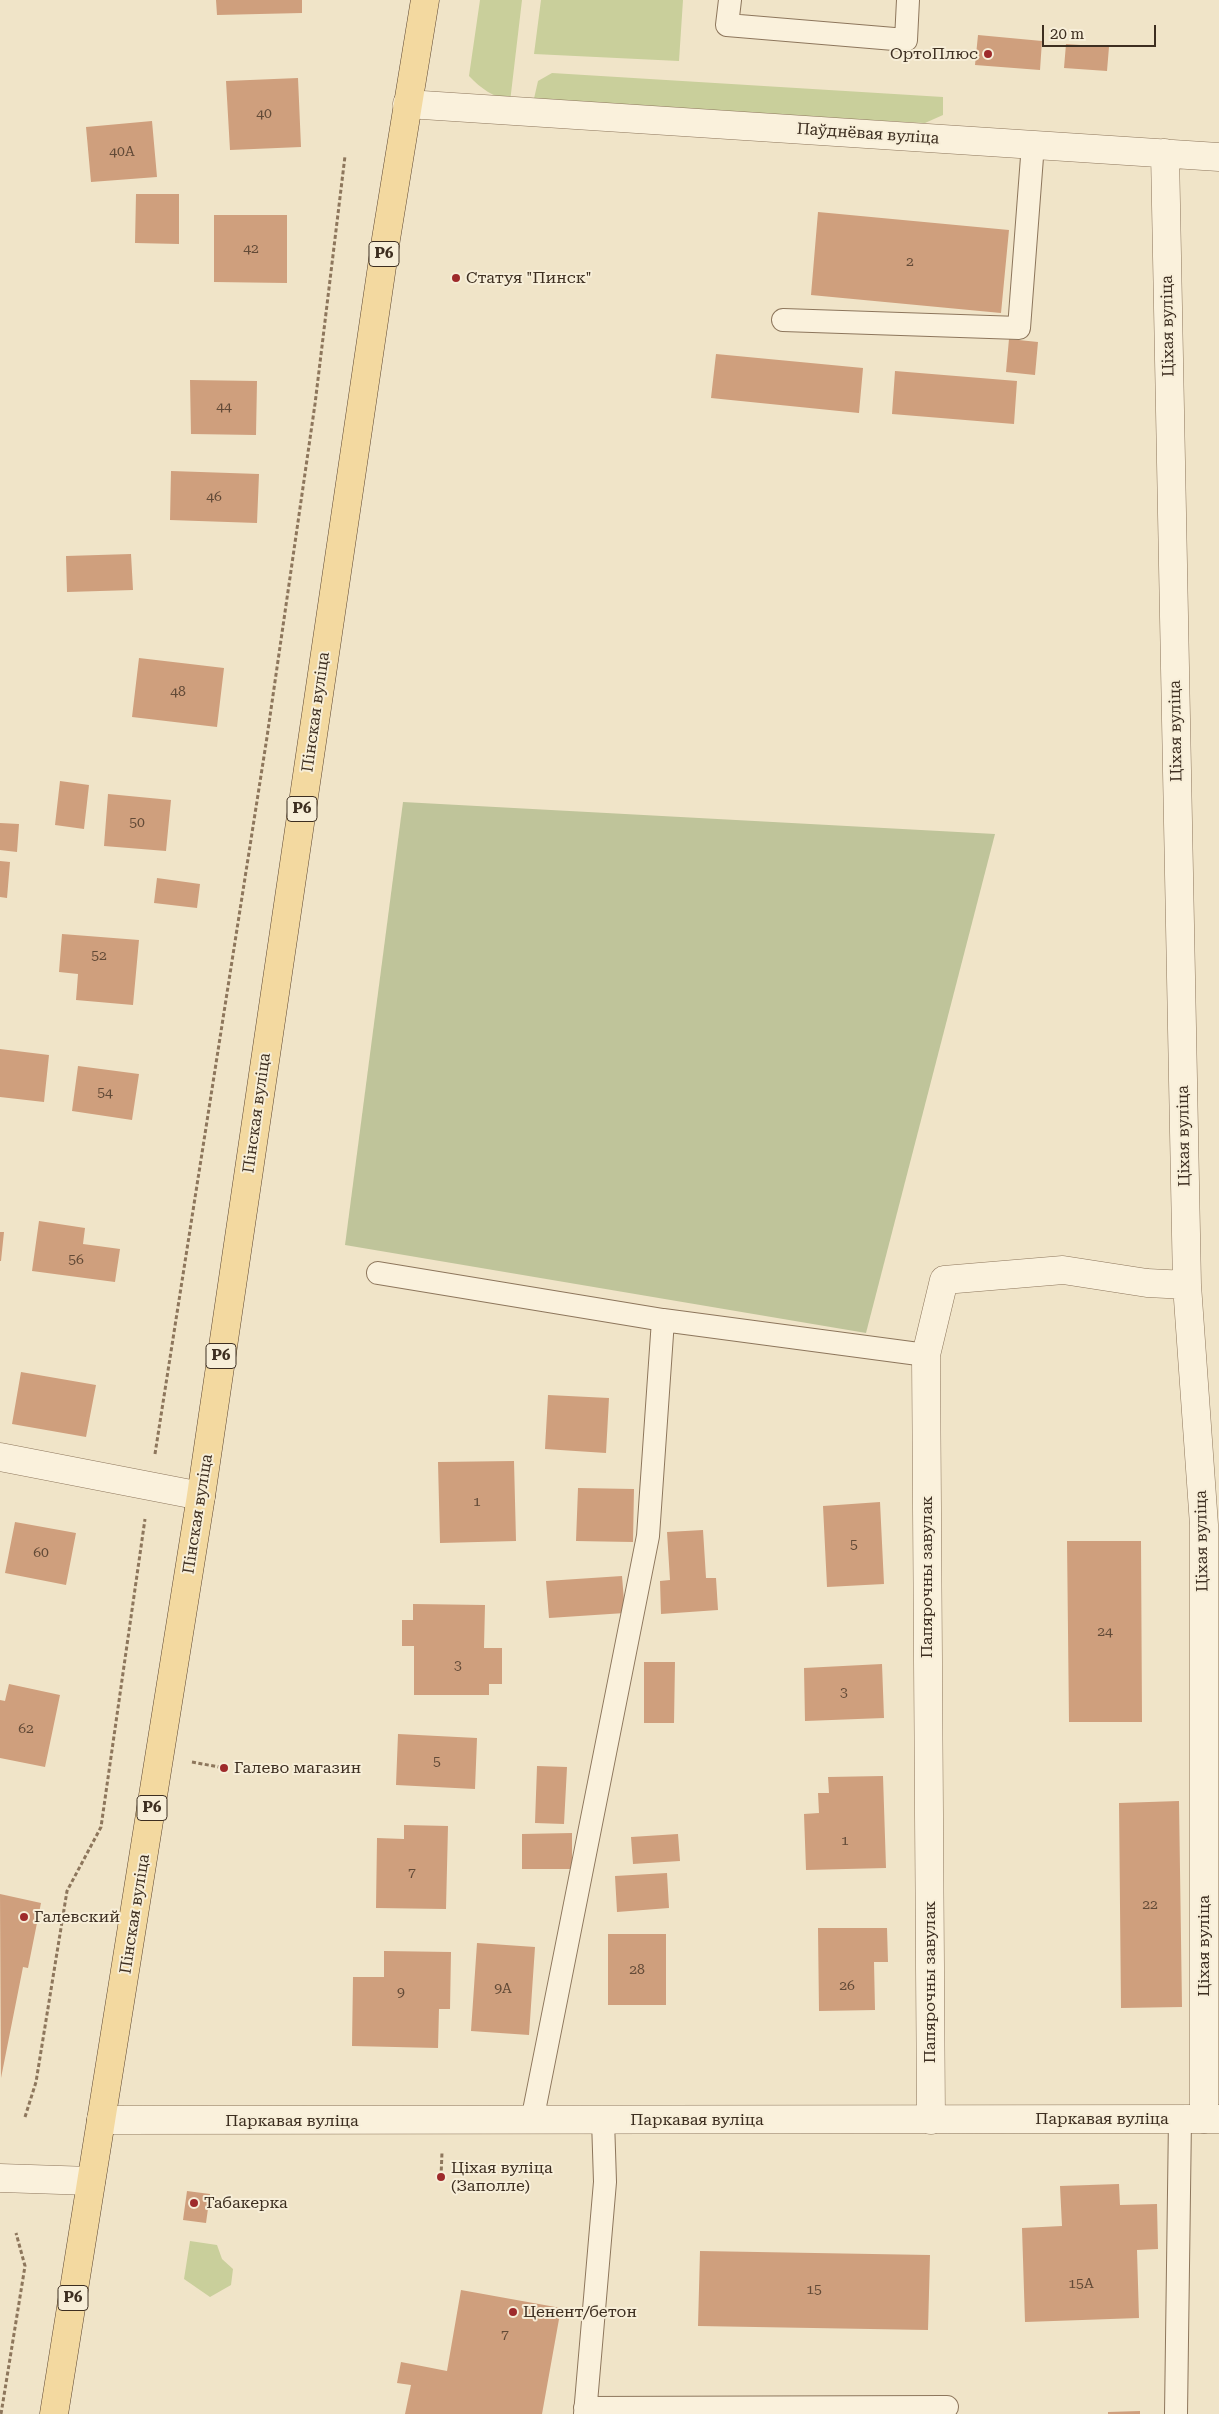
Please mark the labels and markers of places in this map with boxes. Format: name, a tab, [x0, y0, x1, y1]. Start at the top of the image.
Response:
place label: ОртоПлюс	[890, 44, 978, 64]
marker: ОртоПлюс	[982, 48, 994, 60]
place label: Статуя "Пинск"	[466, 268, 592, 288]
marker: Статуя "Пинск"	[450, 272, 462, 284]
place label: Галево магазин	[234, 1758, 361, 1778]
marker: Галево магазин	[218, 1762, 230, 1774]
place label: Галевский	[34, 1907, 120, 1927]
marker: Галевский	[18, 1911, 30, 1923]
place label: Ціхая вуліца (Заполле)	[451, 2158, 553, 2196]
marker: Ціхая вуліца (Заполле)	[435, 2171, 447, 2183]
place label: Табакерка	[204, 2193, 288, 2213]
marker: Табакерка	[188, 2197, 200, 2209]
place label: Ценент/бетон	[523, 2302, 637, 2322]
marker: Ценент/бетон	[507, 2306, 519, 2318]

